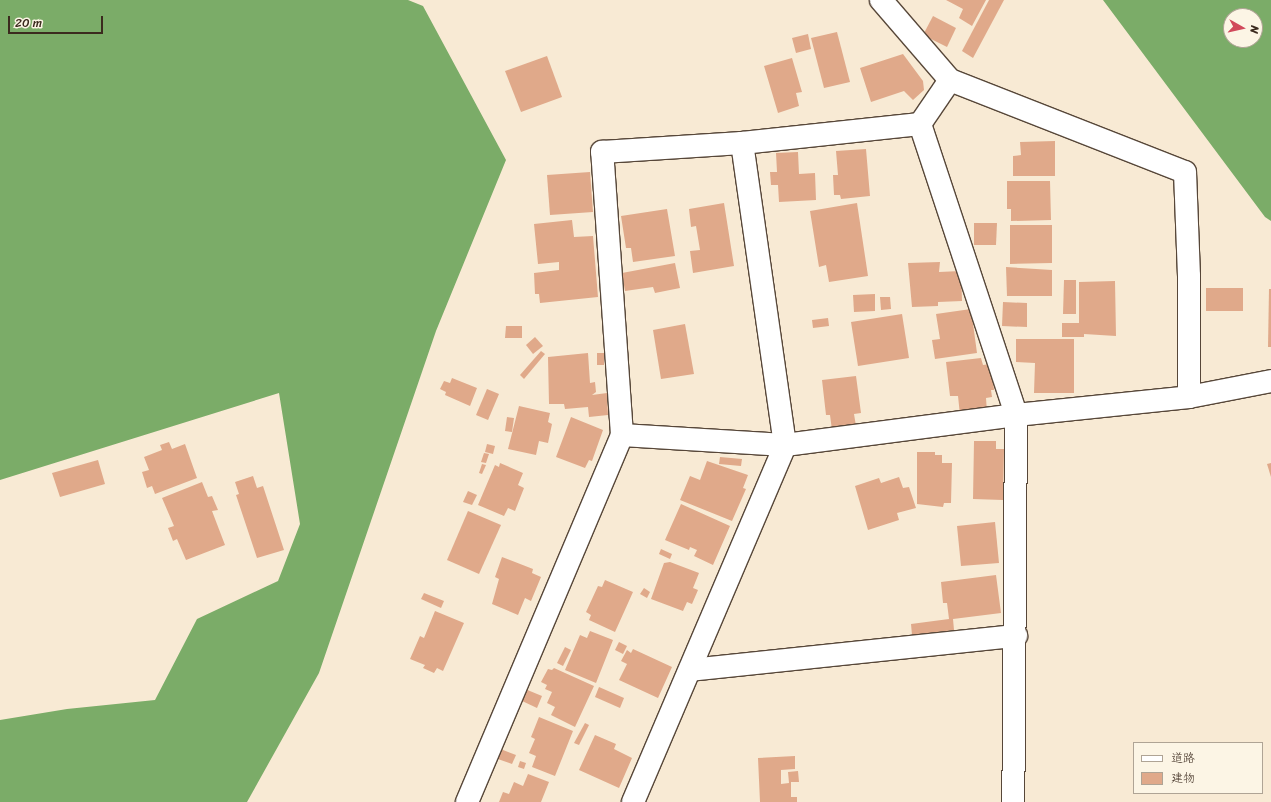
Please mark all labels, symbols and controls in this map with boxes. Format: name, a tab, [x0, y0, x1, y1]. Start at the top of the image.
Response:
scale bar	[10, 8, 105, 34]
north arrow	[1223, 8, 1263, 48]
text: 20 m	[15, 12, 42, 34]
text: N	[1244, 25, 1264, 35]
legend	[1133, 742, 1263, 794]
text: 道路	[1171, 747, 1195, 769]
text: 建物	[1171, 767, 1195, 789]

